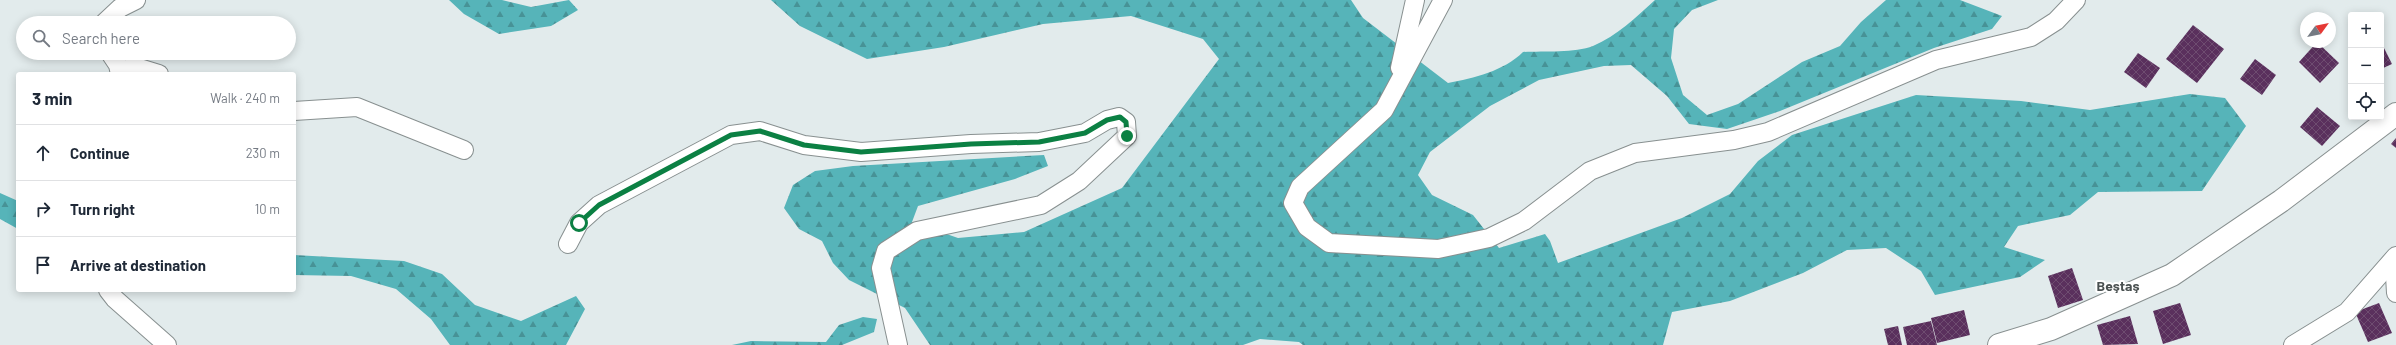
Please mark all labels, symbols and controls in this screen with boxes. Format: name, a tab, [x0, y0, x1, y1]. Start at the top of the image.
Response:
north arrow	[2300, 12, 2336, 48]
map controls	[2348, 12, 2384, 120]
button: +	[2348, 12, 2384, 48]
search box	[16, 16, 296, 60]
icon: search	[30, 27, 52, 49]
text: Search here	[62, 29, 140, 47]
button: −	[2348, 48, 2384, 84]
button: locate	[2348, 84, 2384, 120]
text: 3 min	[32, 88, 72, 108]
text: Walk · 240 m	[210, 90, 280, 106]
route end	[1118, 127, 1136, 145]
icon: ahead	[32, 142, 54, 164]
text: Continue	[70, 144, 130, 162]
text: 230 m	[246, 145, 280, 161]
icon: right	[32, 198, 54, 220]
text: Turn right	[70, 200, 135, 218]
text: 10 m	[255, 201, 280, 217]
route start	[570, 214, 588, 232]
icon: arrive	[32, 254, 54, 276]
text: Arrive at destination	[70, 256, 206, 274]
district label: Beştaş	[2096, 277, 2140, 294]

